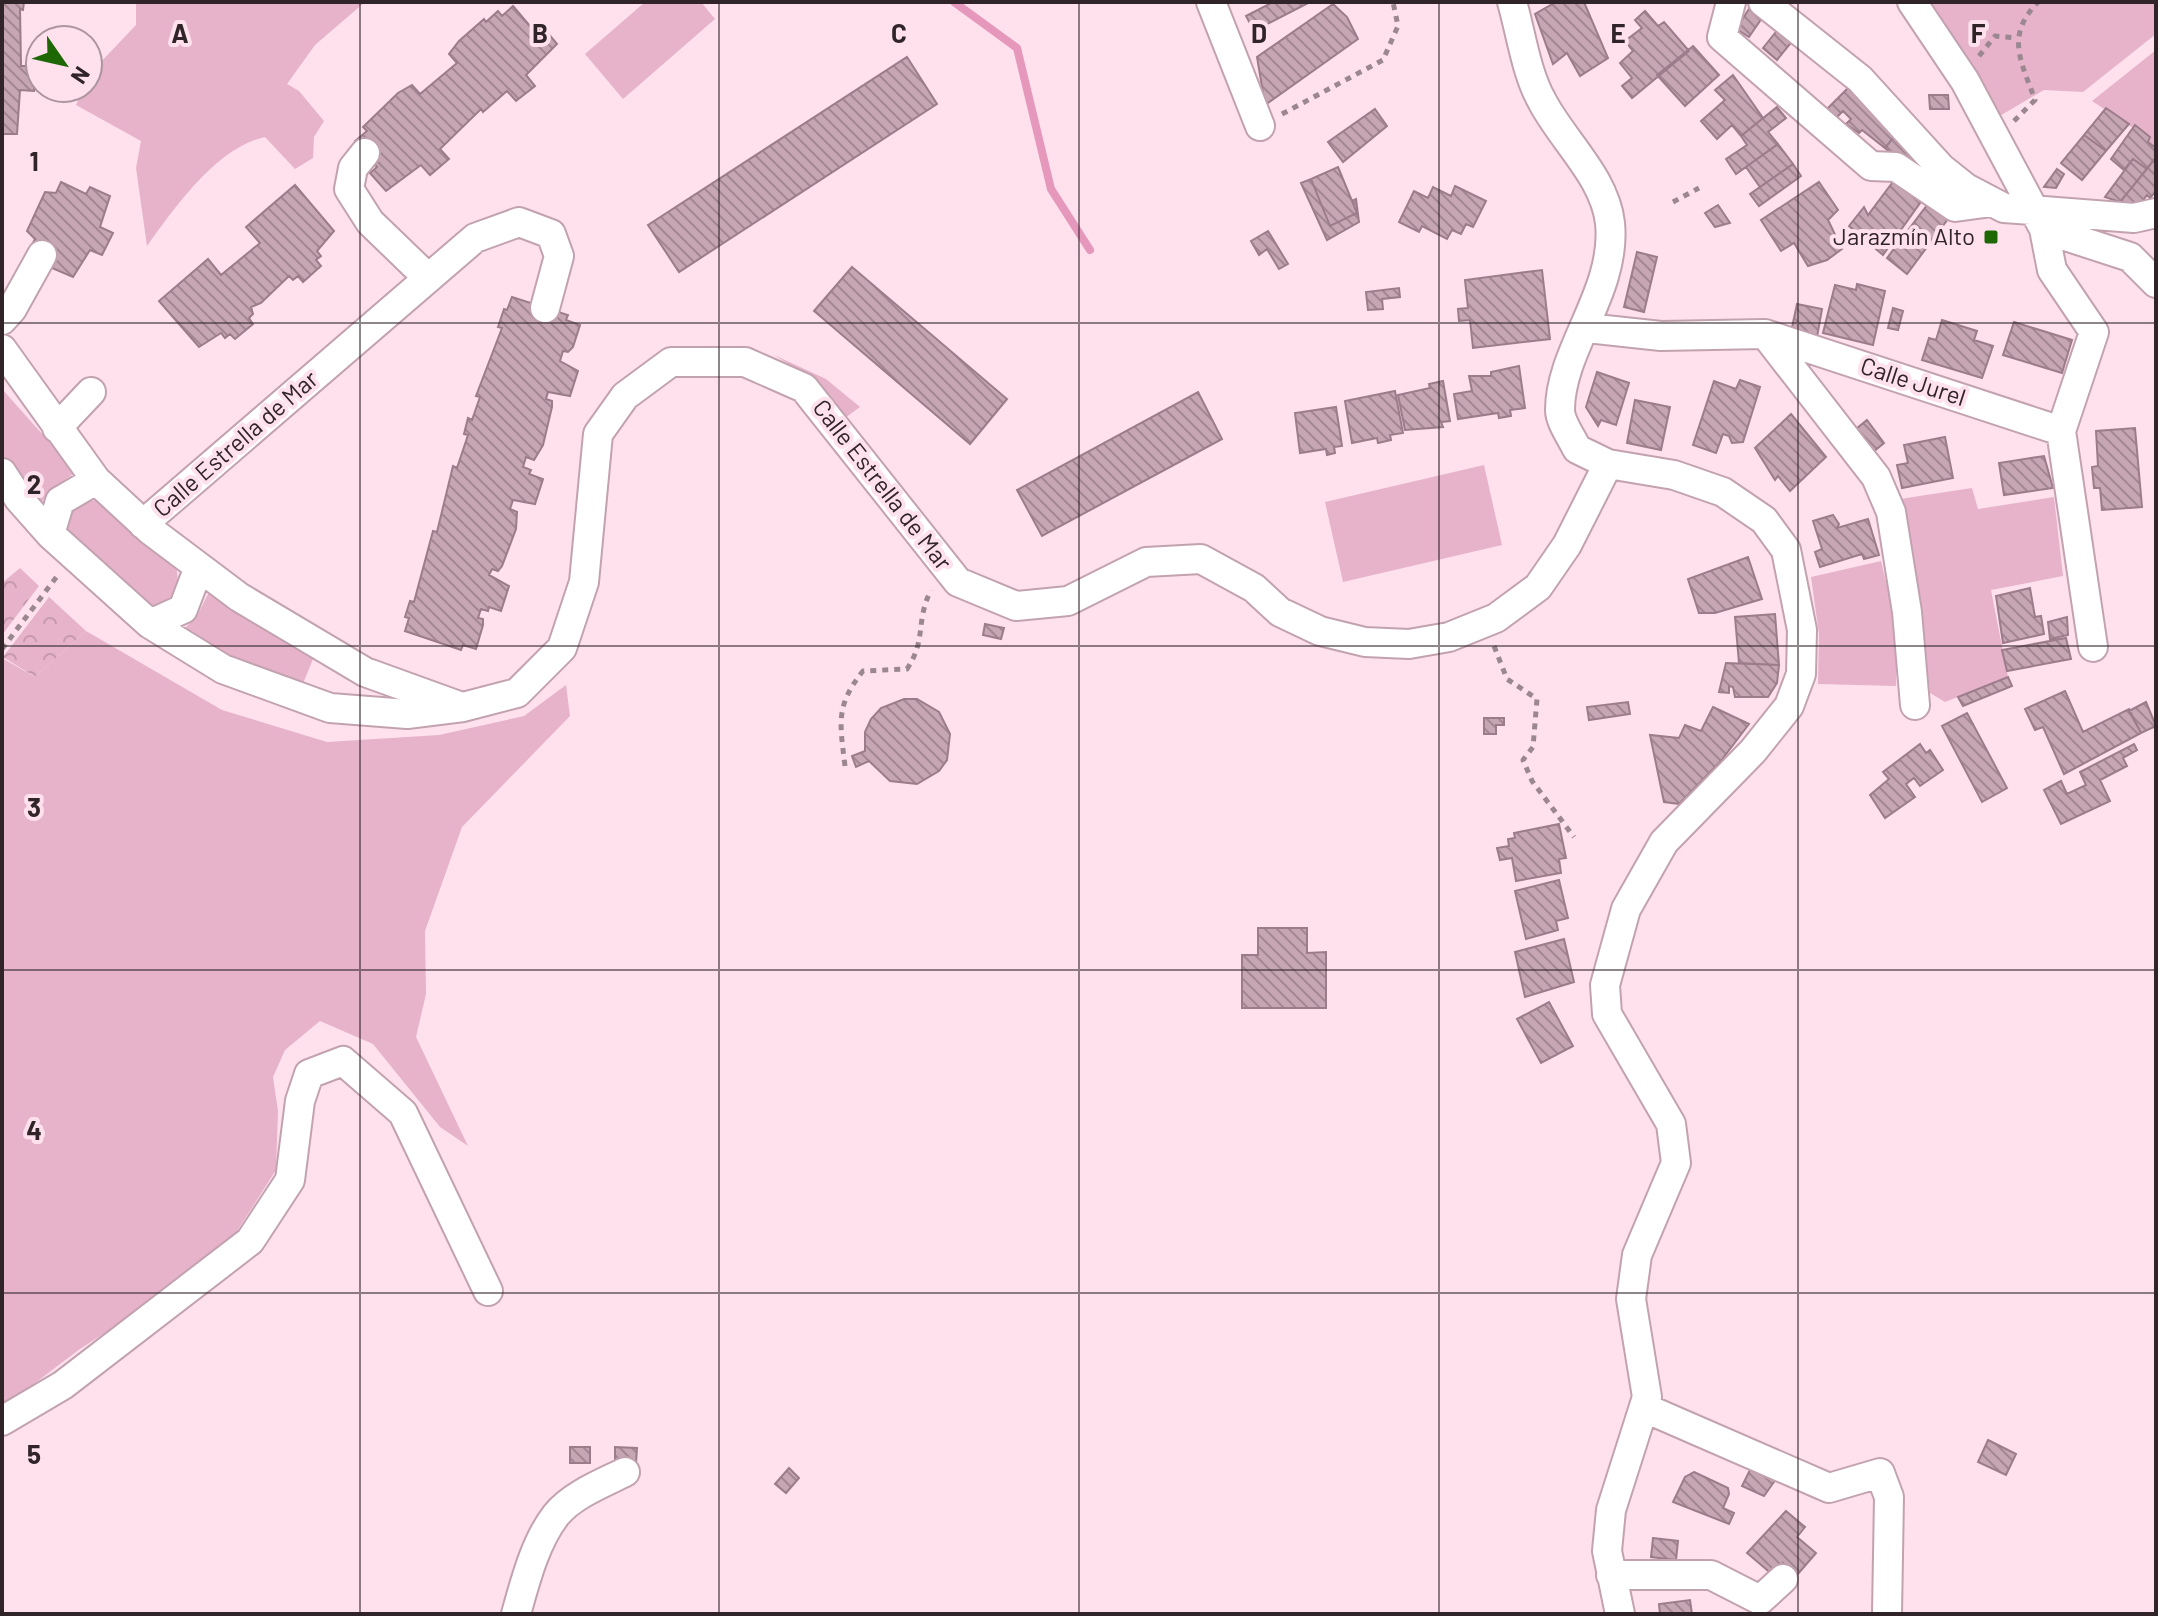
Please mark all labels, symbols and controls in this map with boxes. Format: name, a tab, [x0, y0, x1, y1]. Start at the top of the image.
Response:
text: A	[171, 17, 189, 48]
text: B	[532, 17, 548, 48]
text: C	[891, 17, 907, 48]
text: D	[1251, 17, 1267, 48]
text: E	[1610, 17, 1626, 48]
text: F	[1971, 17, 1986, 48]
north arrow	[24, 24, 104, 104]
text: N	[67, 62, 96, 89]
text: 1	[29, 145, 39, 176]
place label: Jarazmín Alto	[1833, 221, 1975, 250]
marker: Jarazmín Alto	[1982, 228, 2000, 246]
street label: Calle Jurel	[1857, 350, 1970, 411]
street label: Calle Estrella de Mar	[147, 363, 323, 522]
street label: Calle Estrella de Mar	[808, 393, 959, 575]
text: 2	[27, 468, 41, 499]
text: 3	[27, 791, 41, 822]
text: 4	[26, 1114, 42, 1145]
text: 5	[27, 1438, 41, 1469]

